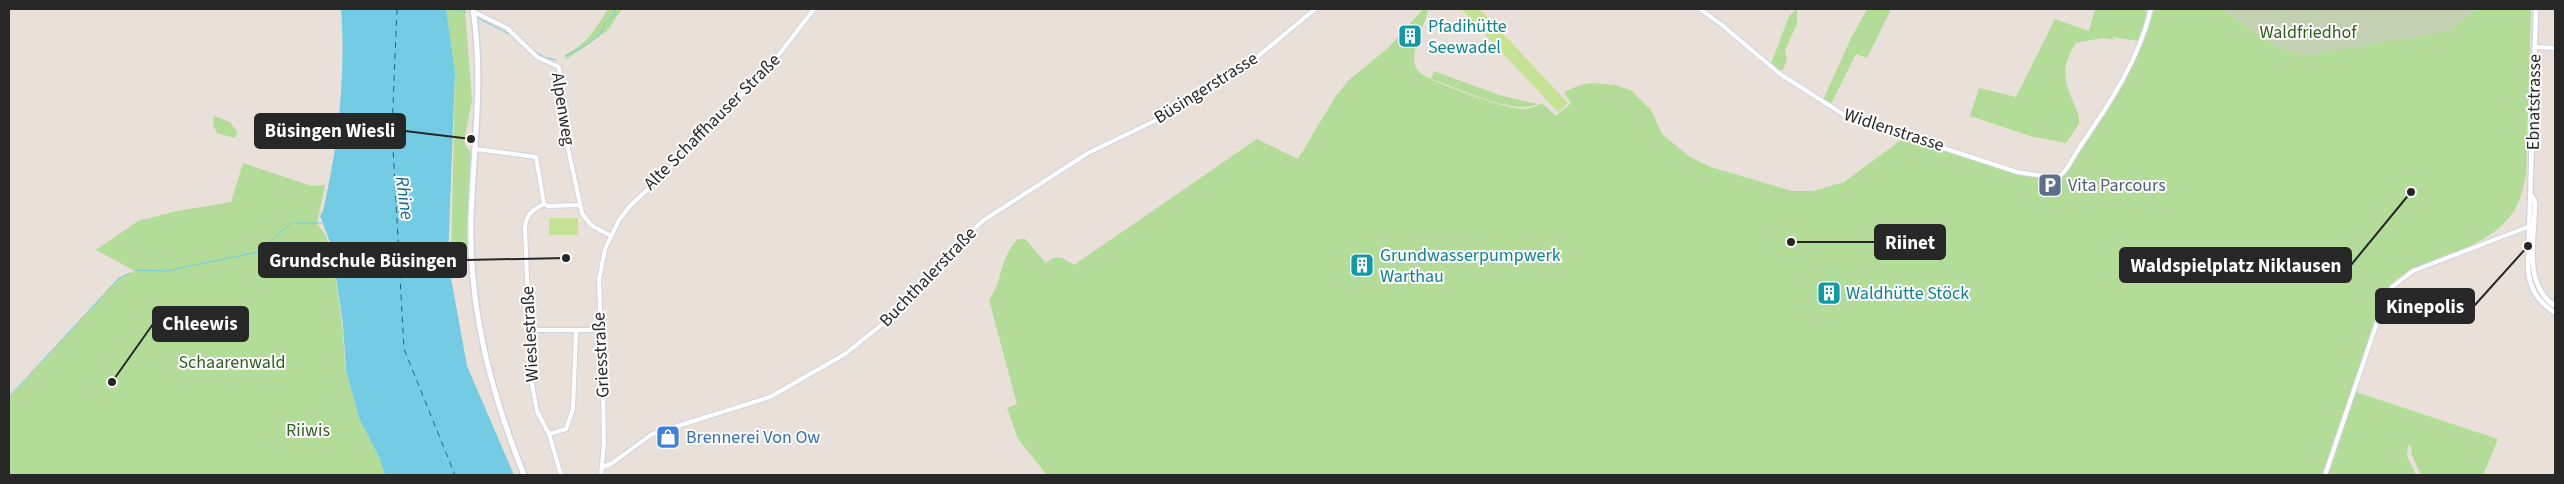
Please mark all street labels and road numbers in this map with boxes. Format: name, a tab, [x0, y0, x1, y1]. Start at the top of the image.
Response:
street label: Büsingerstrasse	[1149, 46, 1263, 130]
street label: Alte Schaffhauser Straße	[638, 48, 786, 196]
street label: Ebnatstrasse	[2521, 54, 2547, 150]
street label: Alpenweg	[545, 71, 581, 147]
street label: Widlenstrasse	[1841, 102, 1947, 158]
street label: Buchthalerstraße	[874, 221, 982, 333]
street label: Wieslestraße	[515, 285, 545, 383]
street label: Griesstraße	[586, 311, 616, 398]

